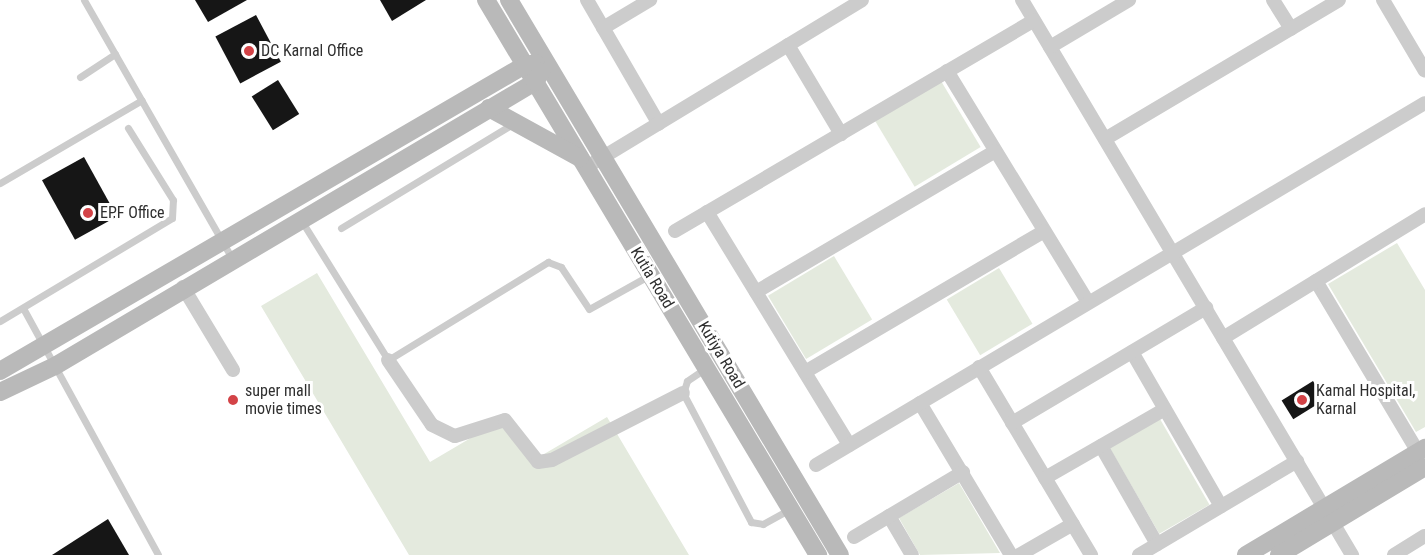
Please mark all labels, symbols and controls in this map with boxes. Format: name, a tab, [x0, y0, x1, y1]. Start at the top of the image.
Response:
place label: DC Karnal Office	[261, 41, 363, 61]
marker: DC Karnal Office	[242, 44, 256, 58]
place label: EPF Office	[100, 203, 165, 223]
marker: EPF Office	[81, 206, 95, 220]
street label: Kutia Road	[626, 244, 678, 312]
street label: Kutiya Road	[694, 318, 748, 392]
place label: super mall movie times	[245, 381, 322, 419]
place label: Kamal Hospital, Karnal	[1316, 381, 1415, 419]
marker: Kamal Hospital, Karnal	[1293, 391, 1311, 409]
marker: super mall movie times	[226, 393, 240, 407]

